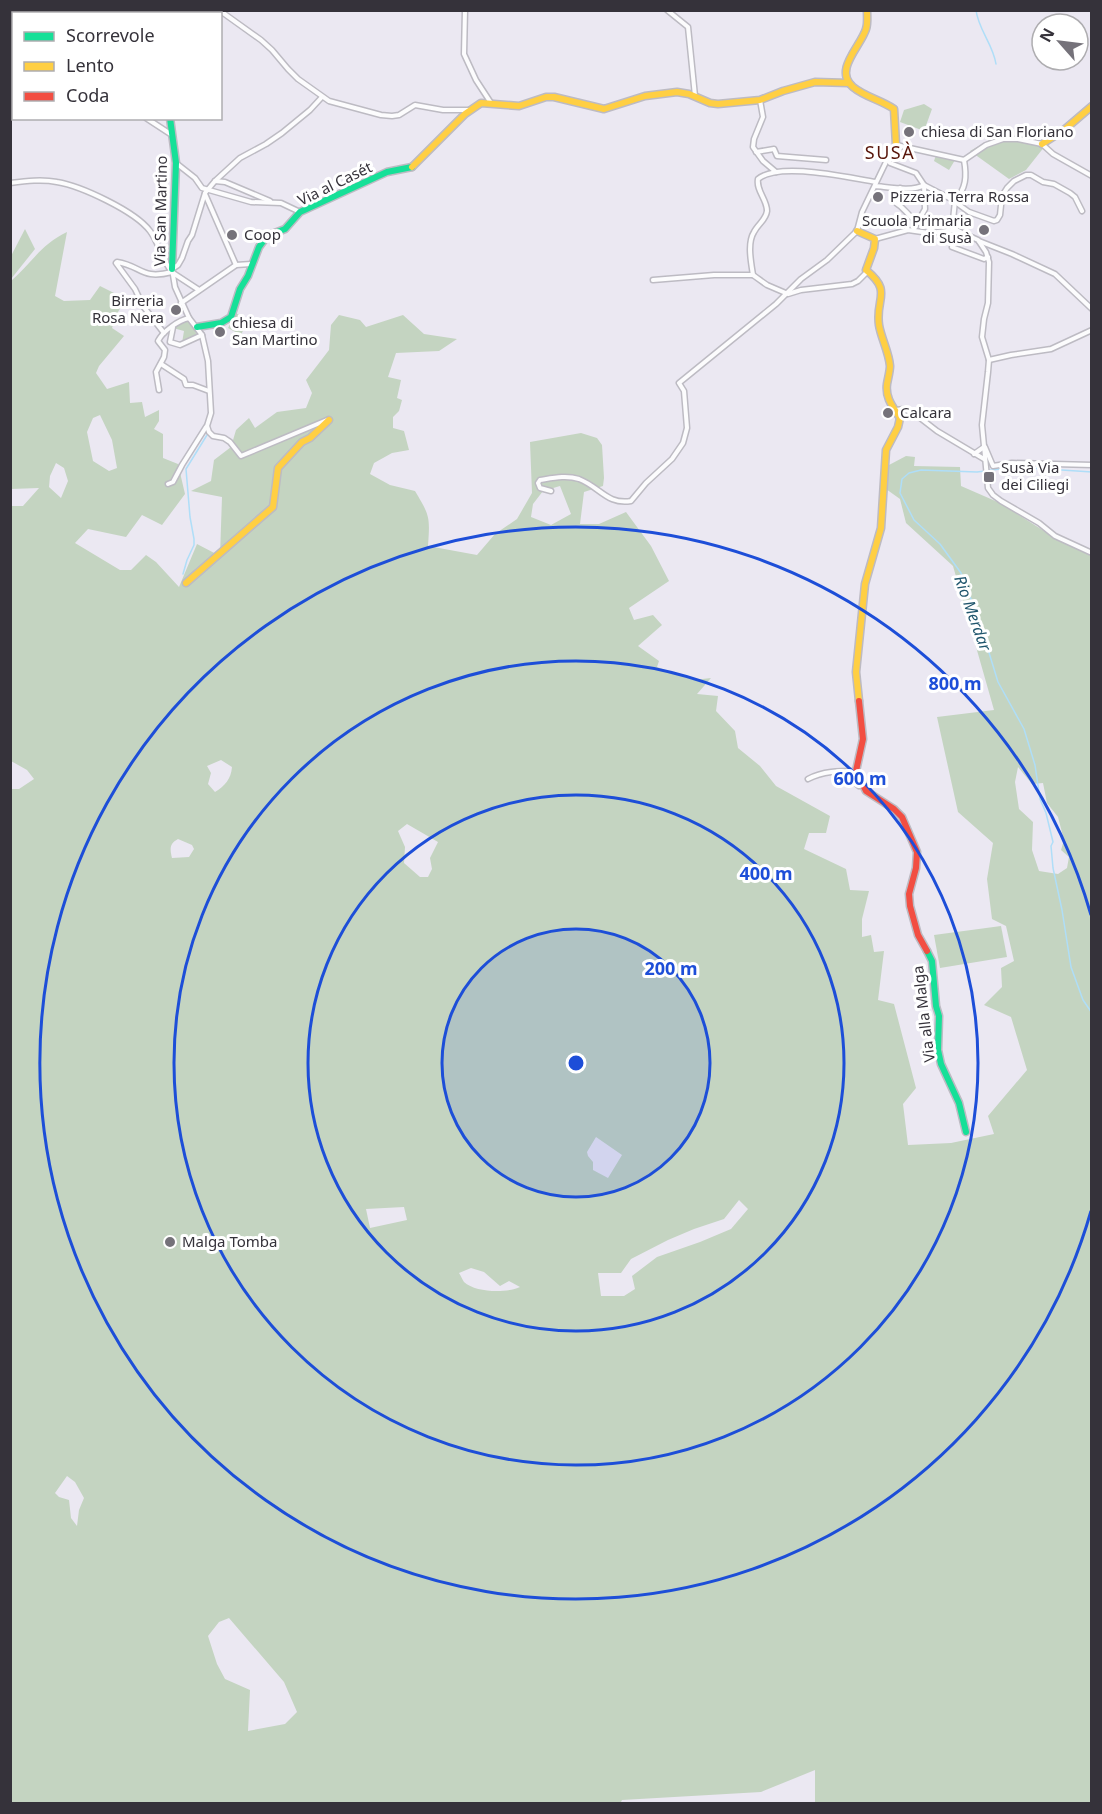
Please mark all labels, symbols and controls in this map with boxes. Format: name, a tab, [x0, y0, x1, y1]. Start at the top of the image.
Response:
legend	[12, 12, 222, 120]
north arrow	[1030, 12, 1090, 72]
text: Scorrevole	[66, 23, 155, 47]
text: N	[1034, 24, 1060, 46]
text: Lento	[66, 53, 114, 77]
text: Coda	[66, 83, 109, 107]
place label: chiesa di San Floriano	[921, 121, 1074, 141]
marker: chiesa di San Floriano	[902, 125, 916, 139]
district label: SUSÀ	[865, 140, 915, 164]
street label: Via San Martino	[149, 155, 171, 267]
street label: Via al Casét	[294, 156, 376, 210]
place label: Pizzeria Terra Rossa	[890, 186, 1029, 206]
marker: Pizzeria Terra Rossa	[871, 190, 885, 204]
place label: Scuola Primaria di Susà	[862, 210, 972, 247]
marker: Scuola Primaria di Susà	[977, 223, 991, 237]
place label: Coop	[244, 224, 281, 244]
marker: Coop	[225, 228, 239, 242]
place label: Birreria Rosa Nera	[92, 290, 164, 327]
marker: Birreria Rosa Nera	[169, 303, 183, 317]
place label: chiesa di San Martino	[232, 312, 318, 349]
marker: chiesa di San Martino	[213, 325, 227, 339]
place label: Calcara	[900, 402, 952, 422]
marker: Calcara	[881, 406, 895, 420]
place label: Susà Via dei Ciliegi	[1001, 457, 1069, 494]
marker: Susà Via dei Ciliegi	[982, 470, 996, 484]
water label: Rio Merdar	[949, 572, 997, 654]
text: 800 m	[928, 671, 982, 695]
text: 600 m	[833, 766, 887, 790]
text: 400 m	[739, 861, 793, 885]
text: 200 m	[644, 956, 698, 980]
street label: Via alla Malga	[907, 965, 939, 1064]
centre of rings	[566, 1053, 586, 1073]
place label: Malga Tomba	[182, 1231, 277, 1251]
marker: Malga Tomba	[163, 1235, 177, 1249]

